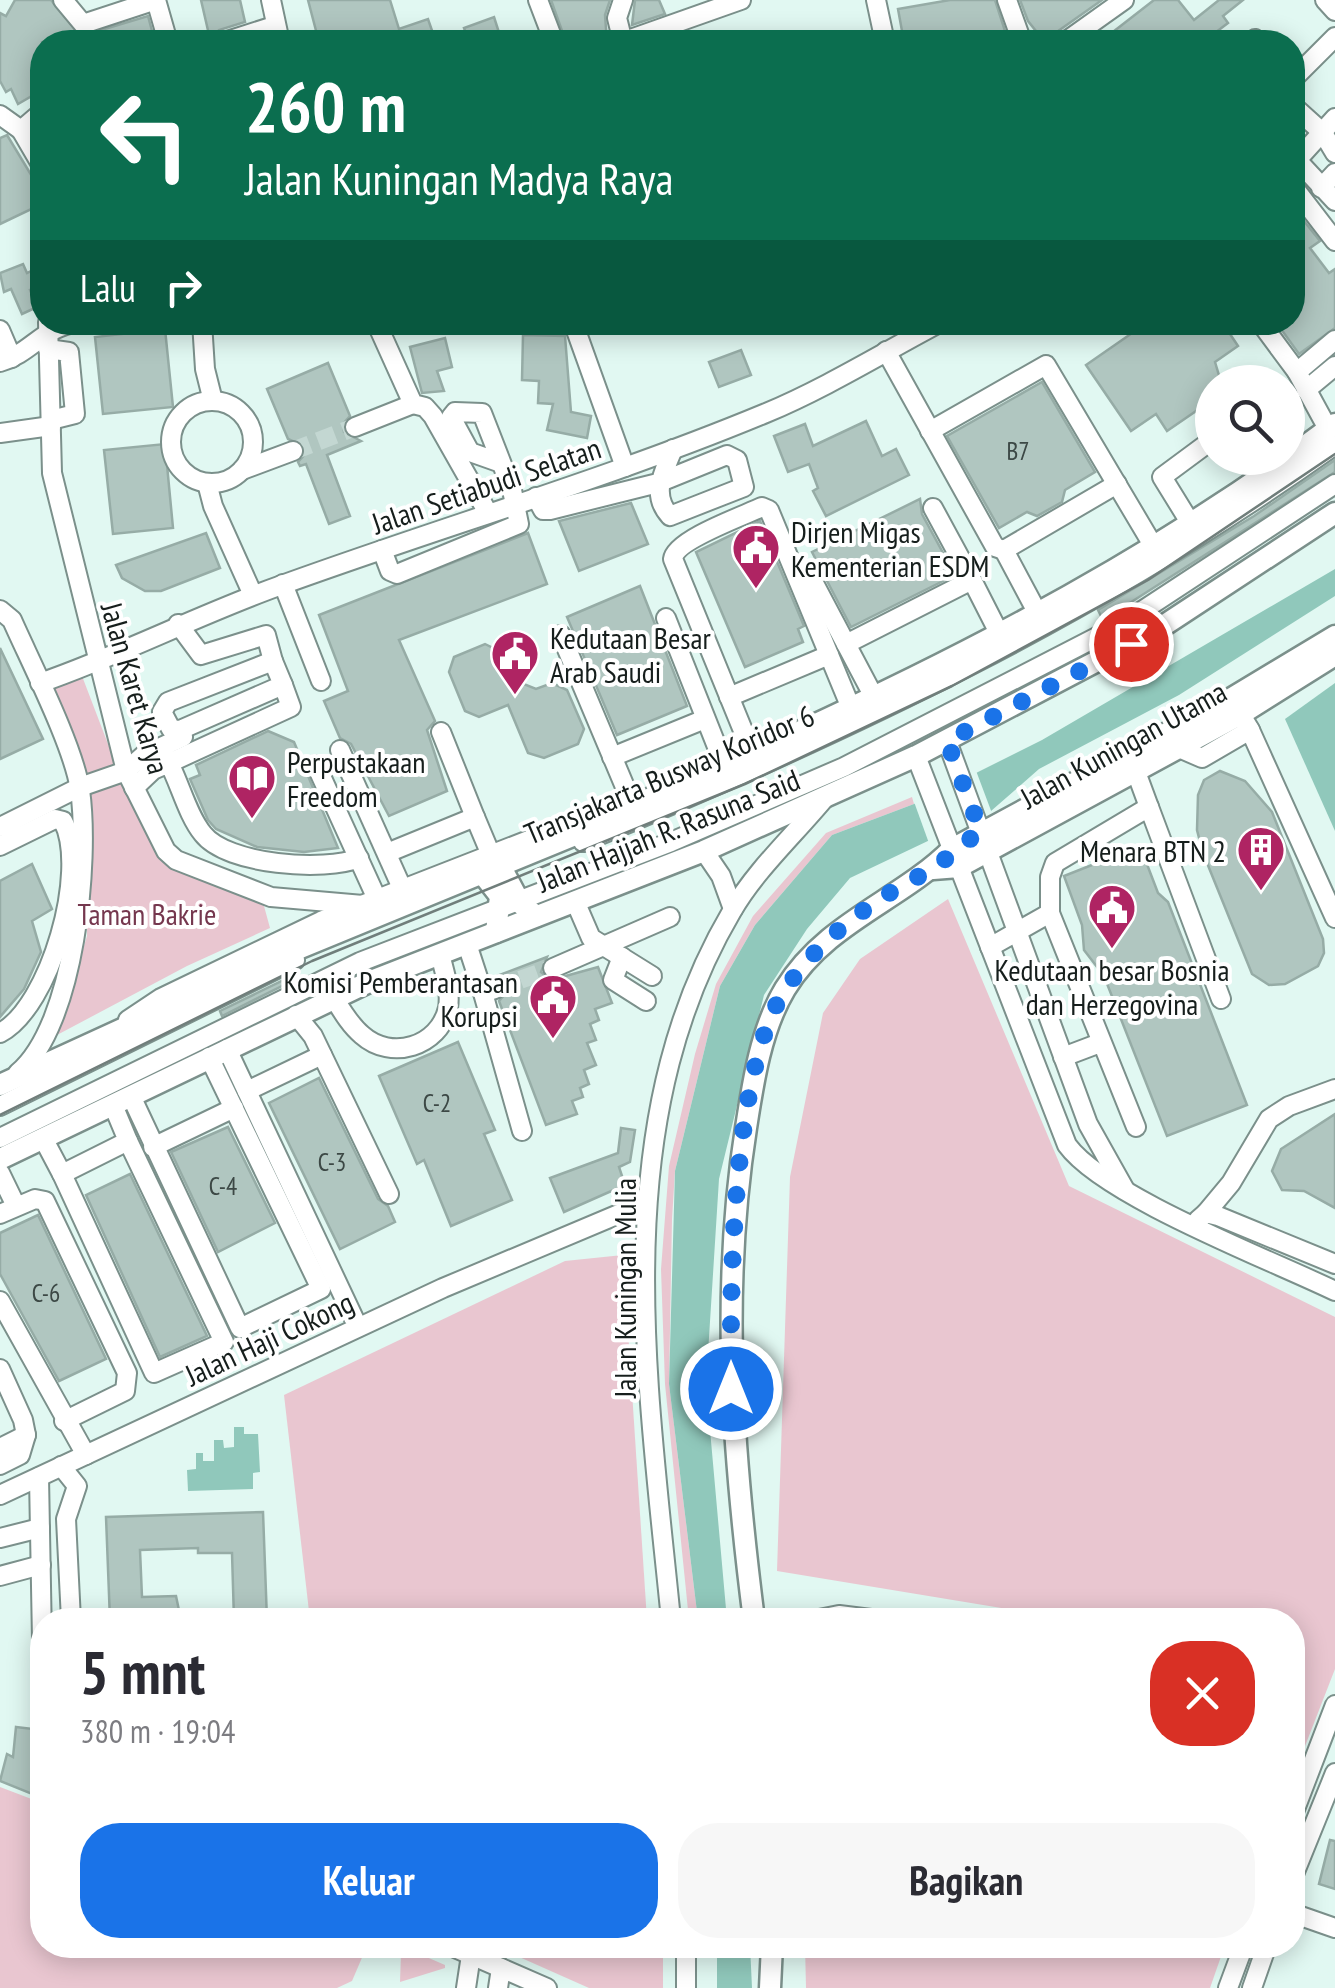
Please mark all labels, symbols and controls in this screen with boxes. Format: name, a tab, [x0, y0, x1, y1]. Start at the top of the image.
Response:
text: 260 m	[245, 61, 406, 151]
icon: left	[80, 70, 210, 200]
text: Jalan Kuningan Madya Raya	[245, 149, 674, 207]
icon: right	[156, 260, 211, 315]
text: Lalu	[80, 263, 136, 312]
map controls	[1195, 365, 1305, 475]
button: search	[1195, 365, 1305, 475]
street label: Jalan Setiabudi Selatan	[366, 428, 605, 543]
house number: B7	[1006, 435, 1030, 467]
place label: Dirjen Migas Kementerian ESDM	[791, 512, 989, 585]
public building icon: Dirjen Migas Kementerian ESDM	[730, 522, 782, 590]
street label: Jalan Karet Karya	[93, 597, 179, 778]
pin	[1089, 602, 1174, 687]
icon: arrive	[1104, 617, 1159, 672]
place label: Kedutaan Besar Arab Saudi	[550, 618, 711, 691]
public building icon: Kedutaan Besar Arab Saudi	[489, 628, 541, 696]
street label: Jalan Kuningan Utama	[1012, 671, 1233, 817]
street label: Transjakarta Busway Koridor 6	[518, 695, 820, 853]
place label: Perpustakaan Freedom	[287, 742, 426, 815]
library icon: Perpustakaan Freedom	[226, 752, 278, 820]
street label: Jalan Hajjah R. Rasuna Said	[530, 760, 805, 901]
building icon: Menara BTN 2	[1235, 824, 1287, 892]
place label: Menara BTN 2	[1080, 831, 1226, 870]
public building icon: Kedutaan besar Bosnia dan Herzegovina	[1086, 882, 1138, 950]
park label: Taman Bakrie	[78, 894, 216, 933]
place label: Kedutaan besar Bosnia dan Herzegovina	[995, 950, 1229, 1023]
place label: Komisi Pemberantasan Korupsi	[283, 962, 518, 1035]
public building icon: Komisi Pemberantasan Korupsi	[527, 972, 579, 1040]
house number: C-2	[423, 1087, 451, 1119]
house number: C-3	[318, 1146, 346, 1178]
house number: C-4	[209, 1170, 237, 1202]
street label: Jalan Kuningan Mulia	[605, 1178, 644, 1399]
house number: C-6	[32, 1277, 60, 1309]
street label: Jalan Haji Cokong	[178, 1282, 359, 1394]
position arrow	[679, 1337, 783, 1441]
text: 5 mnt	[80, 1633, 205, 1711]
button: close	[1150, 1641, 1255, 1746]
text: 380 m · 19:04	[80, 1710, 235, 1752]
button: Keluar	[80, 1823, 658, 1938]
button: Bagikan	[678, 1823, 1255, 1938]

